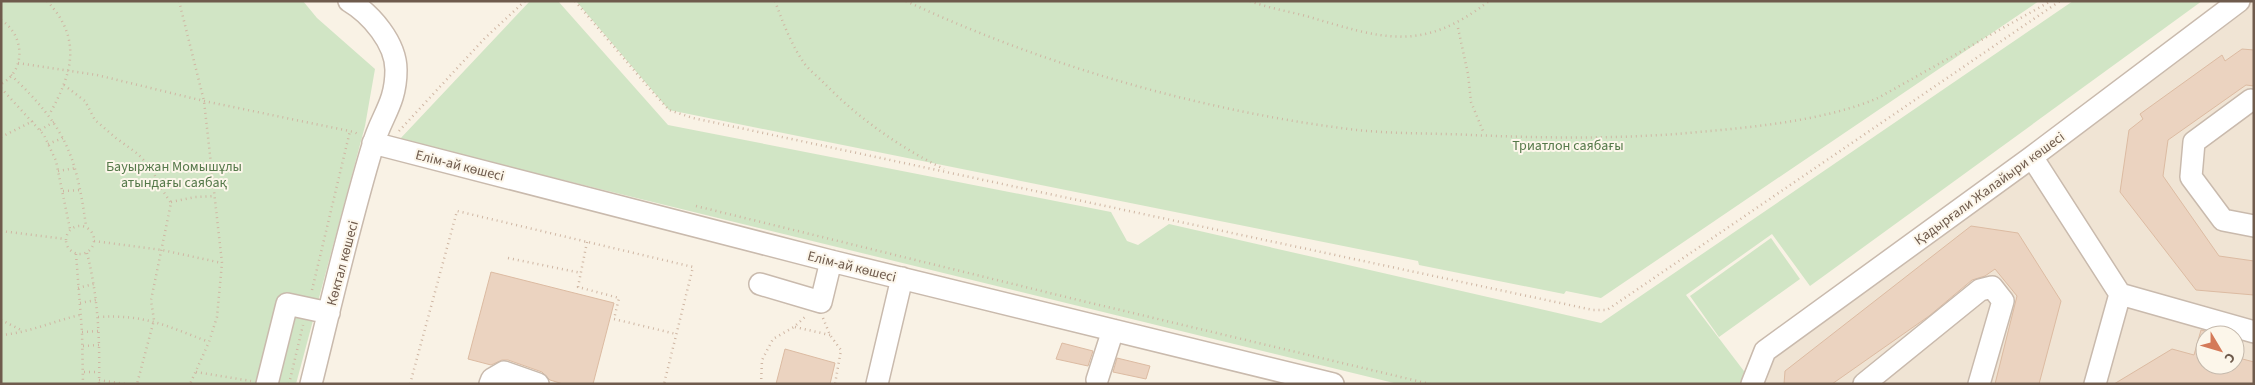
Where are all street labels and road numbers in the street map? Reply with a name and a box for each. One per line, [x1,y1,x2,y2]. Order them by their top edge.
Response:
street label: Қадырғали Жалайыри көшесі [1910,127,2069,250]
street label: Елім-ай көшесі [413,145,506,187]
street label: Көктал көшесі [322,219,364,308]
street label: Елім-ай көшесі [805,246,898,288]

